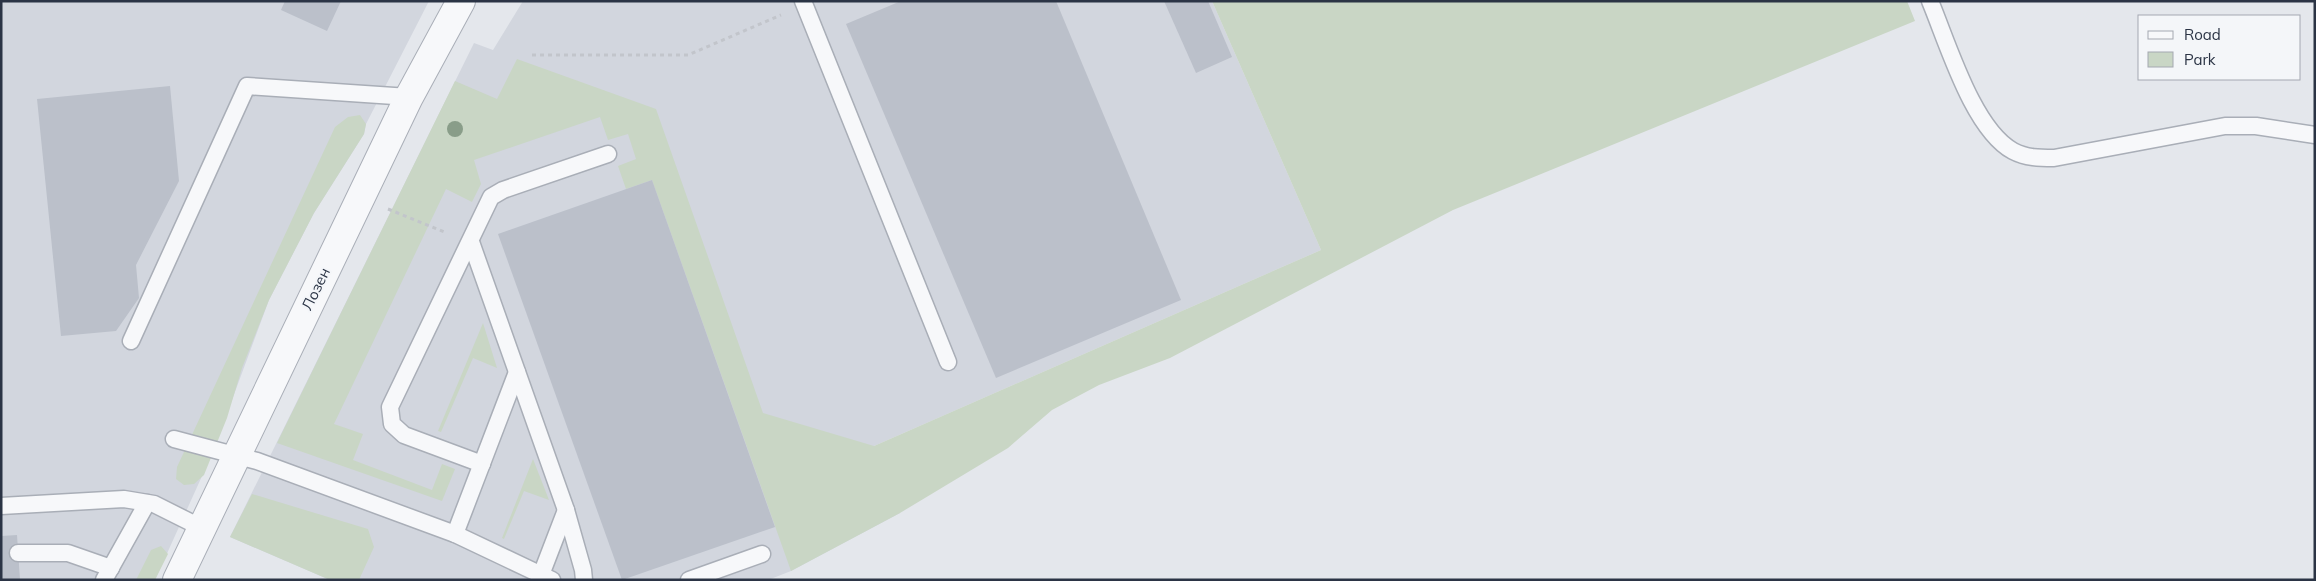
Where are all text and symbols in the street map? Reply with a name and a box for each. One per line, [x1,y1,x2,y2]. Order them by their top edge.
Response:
legend [2138,15,2301,80]
text: Road [2184,25,2221,44]
text: Park [2184,50,2216,69]
street label: Лозен [297,264,334,313]

